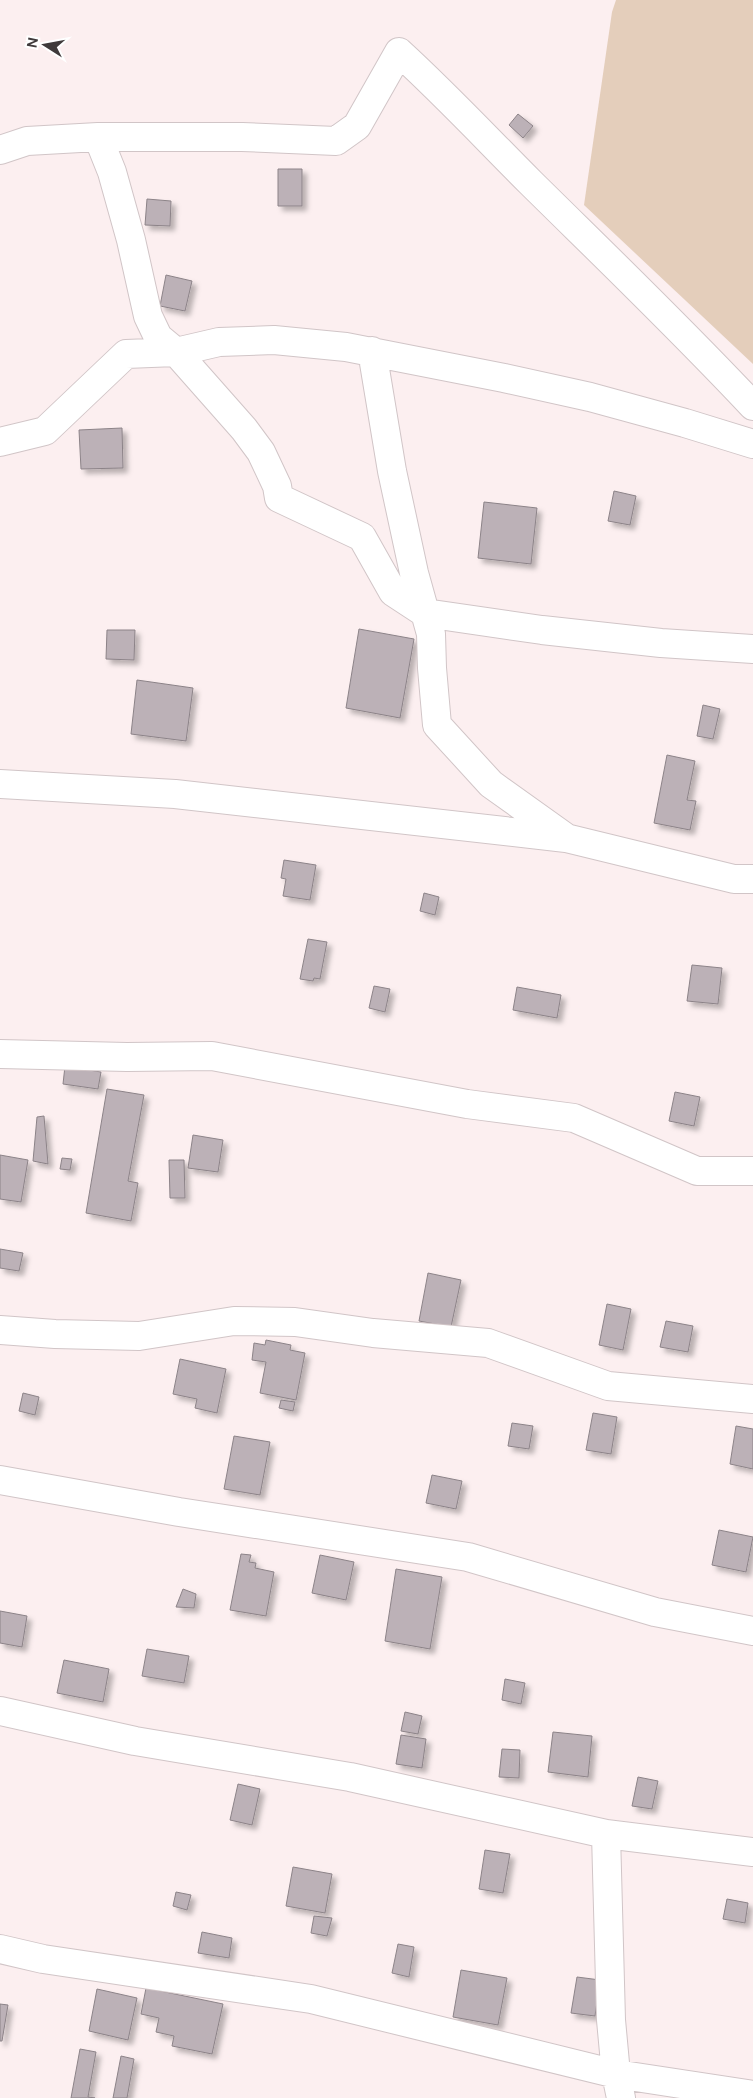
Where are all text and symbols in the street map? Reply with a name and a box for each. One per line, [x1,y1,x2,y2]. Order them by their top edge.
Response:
north arrow [20,20,70,70]
text: N [22,36,42,49]

